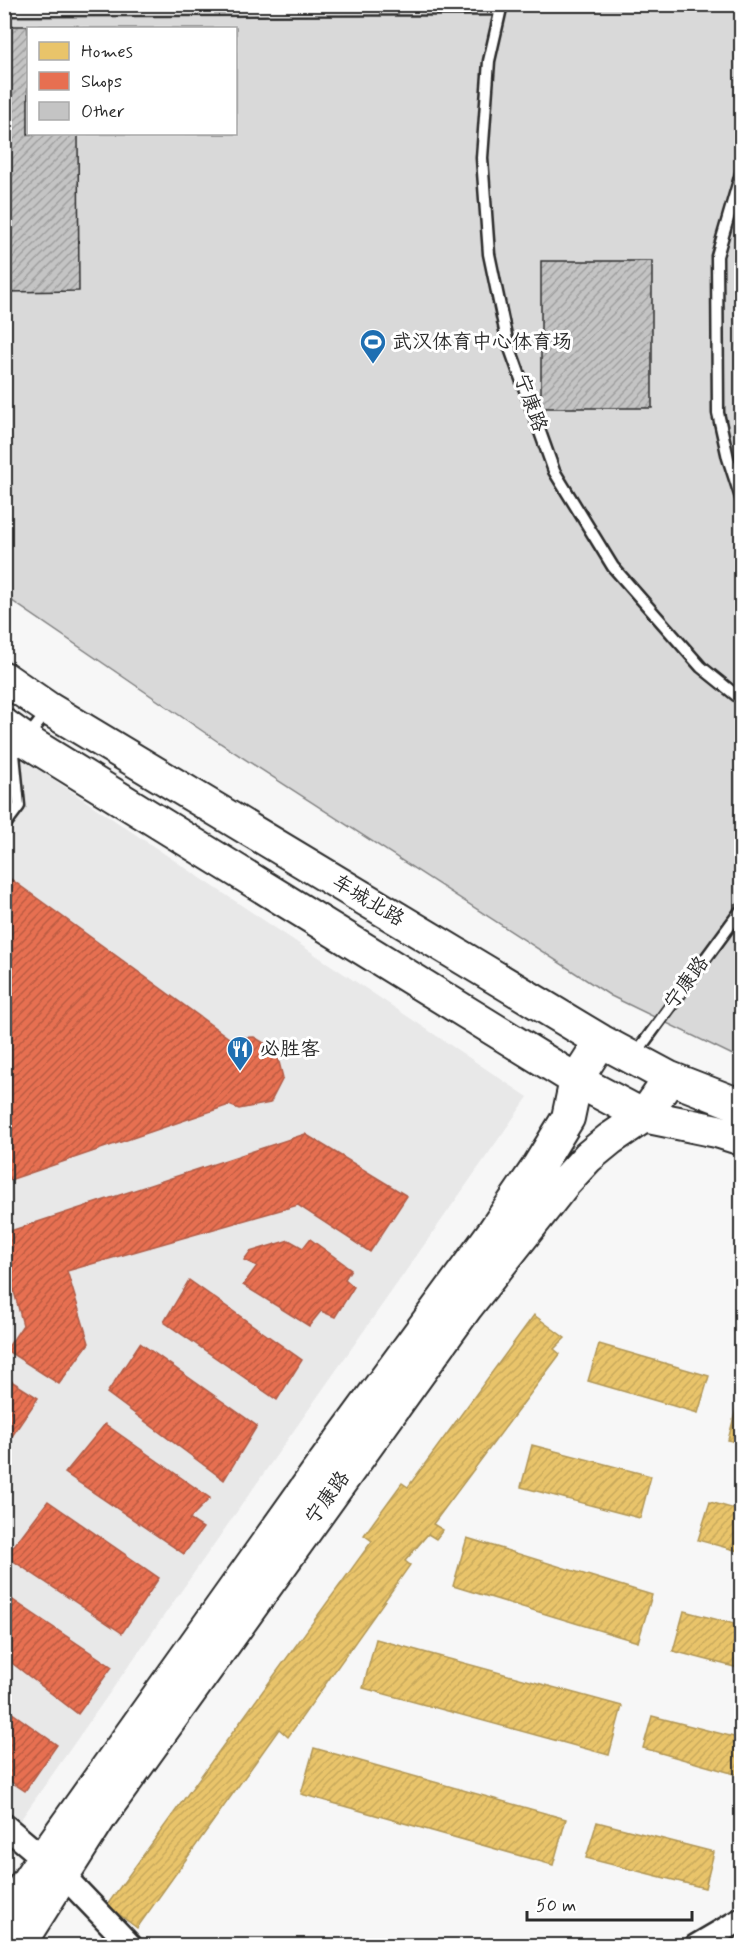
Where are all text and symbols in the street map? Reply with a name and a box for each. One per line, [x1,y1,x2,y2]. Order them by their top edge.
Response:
legend [27,27,237,135]
text: Homes [81,40,133,64]
text: Shops [81,70,122,94]
text: Other [81,100,125,124]
sports icon: 武汉体育中心体育场 [358,327,388,365]
place label: 武汉体育中心体育场 [392,329,572,356]
street label: 宁康路 [507,370,553,437]
street label: 车城北路 [327,869,410,934]
street label: 宁康路 [658,950,716,1015]
restaurant icon: 必胜客 [225,1034,255,1072]
place label: 必胜客 [260,1036,320,1063]
street label: 宁康路 [299,1465,357,1530]
scale bar [527,1884,692,1922]
text: 50 m [536,1894,576,1918]

